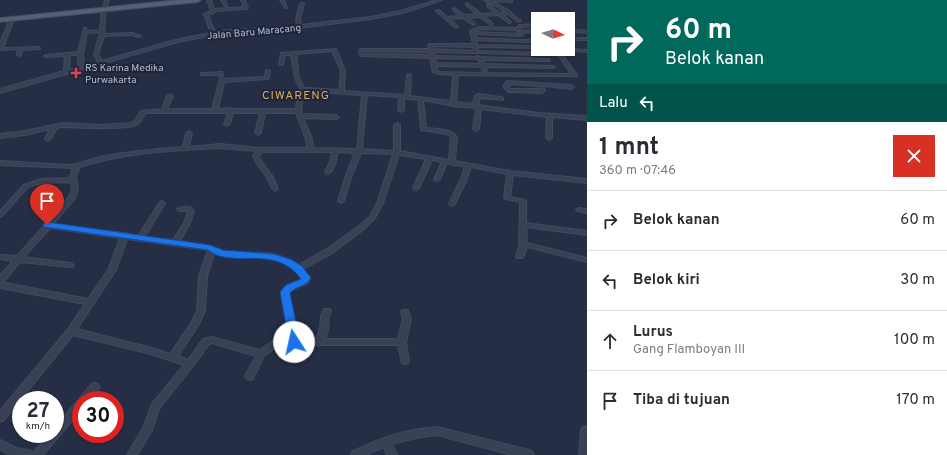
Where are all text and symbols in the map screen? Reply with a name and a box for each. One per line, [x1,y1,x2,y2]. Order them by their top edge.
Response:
north arrow [531,12,575,56]
map controls [531,12,575,56]
text: 60 m [665,13,732,49]
icon: right [599,16,651,68]
street label: Jalan Baru Maracang [207,22,302,43]
text: Belok kanan [665,48,764,71]
place label: RS Karina Medika Purwakarta [85,62,163,87]
marker: RS Karina Medika Purwakarta [70,67,82,79]
district label: CIWARENG [262,88,330,104]
icon: left [636,92,658,114]
text: Lalu [599,94,628,113]
text: 1 mnt [599,133,659,163]
button: close [893,135,935,177]
text: 360 m · 07:46 [599,163,676,179]
pin [30,184,64,225]
icon: arrive [36,190,58,212]
icon: right [599,210,621,232]
text: Belok kanan [633,211,720,230]
text: 60 m [900,211,935,230]
icon: left [599,270,621,292]
text: Belok kiri [633,271,700,290]
text: 30 m [900,271,935,290]
position arrow [273,321,315,363]
text: Lurus [633,323,673,342]
icon: ahead [599,330,621,352]
text: 100 m [894,331,935,350]
text: Gang Flamboyan III [633,342,745,358]
icon: arrive [599,390,621,412]
speed limit sign: 30 [72,391,124,443]
text: Tiba di tujuan [633,391,730,410]
text: 170 m [896,391,935,410]
text: 27 [27,399,49,425]
text: km/h [26,420,50,433]

